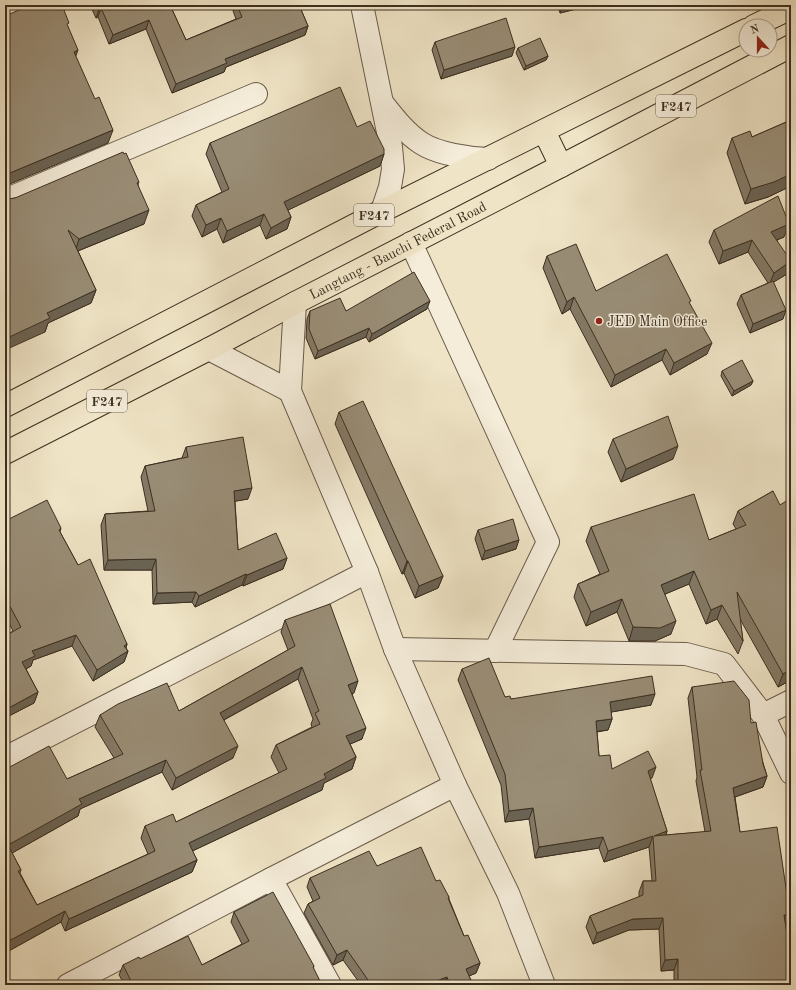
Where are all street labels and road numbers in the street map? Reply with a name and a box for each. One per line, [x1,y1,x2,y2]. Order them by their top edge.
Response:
road number: F247 [656,95,696,117]
street label: Langtang - Bauchi Federal Road [307,200,489,302]
road number: F247 [354,204,394,226]
road number: F247 [87,390,127,412]

